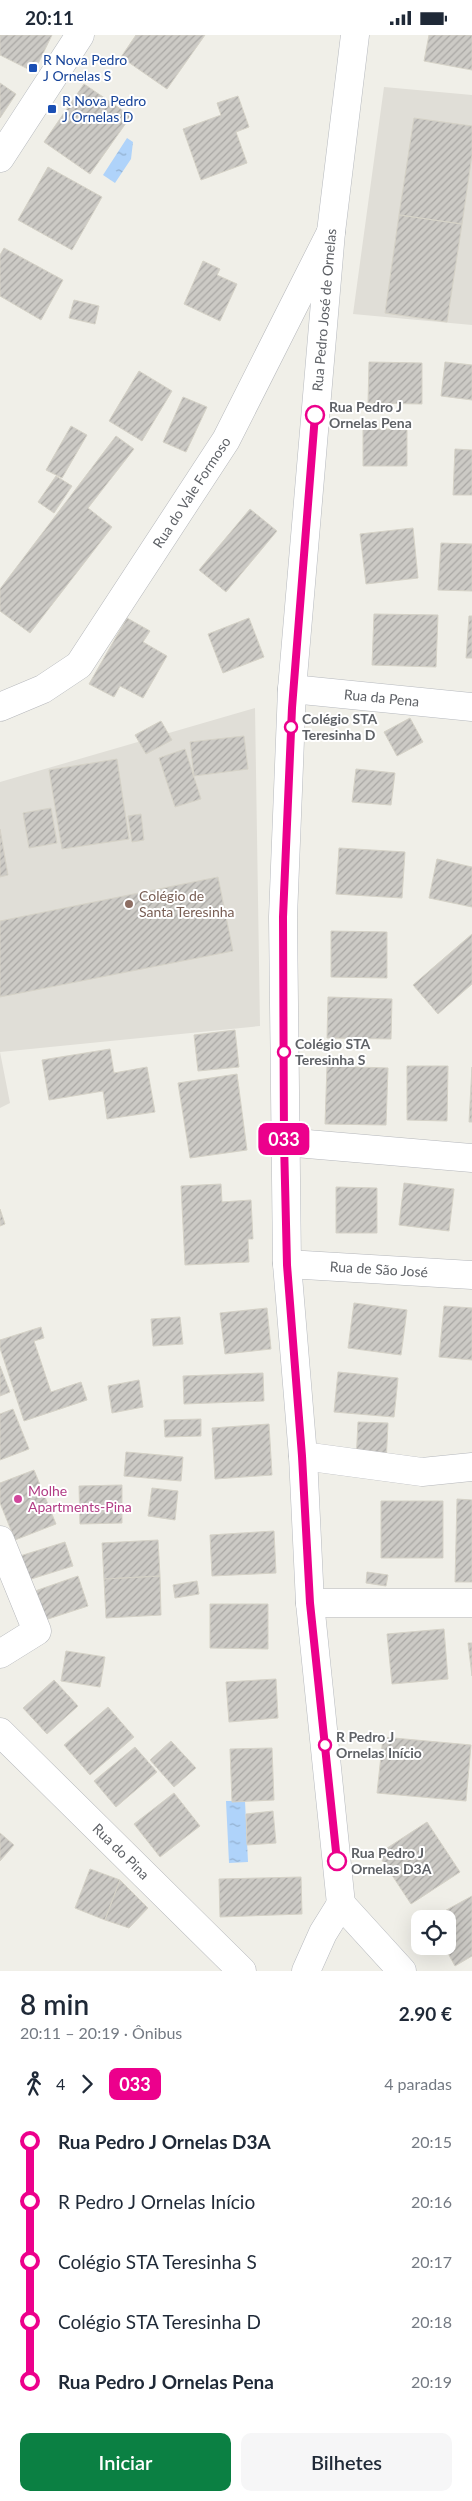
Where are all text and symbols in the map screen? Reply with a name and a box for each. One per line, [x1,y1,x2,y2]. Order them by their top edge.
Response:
text: 20:11 [25,6,74,29]
place label: R Nova Pedro J Ornelas S [43,51,127,84]
marker: R Nova Pedro J Ornelas S [27,62,39,74]
place label: R Nova Pedro J Ornelas D [62,92,146,125]
marker: R Nova Pedro J Ornelas D [46,103,58,115]
street label: Rua Pedro José de Ornelas [308,228,339,392]
place label: Rua Pedro J Ornelas Pena [329,398,412,431]
marker: Rua Pedro J Ornelas Pena [305,405,325,425]
street label: Rua do Vale Formoso [149,433,234,551]
street label: Rua da Pena [343,685,420,710]
place label: Colégio STA Teresinha D [302,710,378,743]
marker: Colégio STA Teresinha D [284,720,298,734]
place label: Colégio de Santa Teresinha [139,887,235,920]
marker: Colégio de Santa Teresinha [123,898,135,910]
place label: Colégio STA Teresinha S [295,1035,371,1068]
marker: Colégio STA Teresinha S [277,1045,291,1059]
line badge: 033 [255,1123,313,1155]
text: 033 [268,1128,300,1150]
street label: Rua de São José [329,1258,428,1280]
place label: Molhe Apartments-Pina [28,1482,132,1515]
marker: Molhe Apartments-Pina [12,1493,24,1505]
place label: R Pedro J Ornelas Início [336,1728,422,1761]
marker: R Pedro J Ornelas Início [318,1738,332,1752]
street label: Rua do Pina [89,1819,153,1883]
place label: Rua Pedro J Ornelas D3A [351,1844,432,1877]
marker: Rua Pedro J Ornelas D3A [327,1851,347,1871]
map controls [411,1910,456,1955]
button: locate [411,1910,456,1955]
text: 8 min [20,1987,89,2021]
text: 2.90 € [399,2002,452,2025]
text: 20:11 – 20:19 · Ônibus [20,2023,182,2042]
icon: walk [20,2070,48,2098]
icon: forward [73,2070,101,2098]
text: 033 [119,2073,151,2095]
text: 4 [56,2074,65,2093]
text: 4 paradas [384,2074,452,2093]
text: Rua Pedro J Ornelas D3A [58,2130,271,2153]
text: 20:15 [411,2132,452,2151]
text: R Pedro J Ornelas Início [58,2190,255,2213]
text: 20:16 [411,2192,452,2211]
text: Colégio STA Teresinha S [58,2250,257,2273]
text: 20:17 [411,2252,452,2271]
text: Colégio STA Teresinha D [58,2310,261,2333]
text: 20:18 [411,2312,452,2331]
text: Rua Pedro J Ornelas Pena [58,2370,274,2393]
text: 20:19 [411,2372,452,2391]
button: Iniciar [20,2433,231,2491]
button: Bilhetes [241,2433,452,2491]

